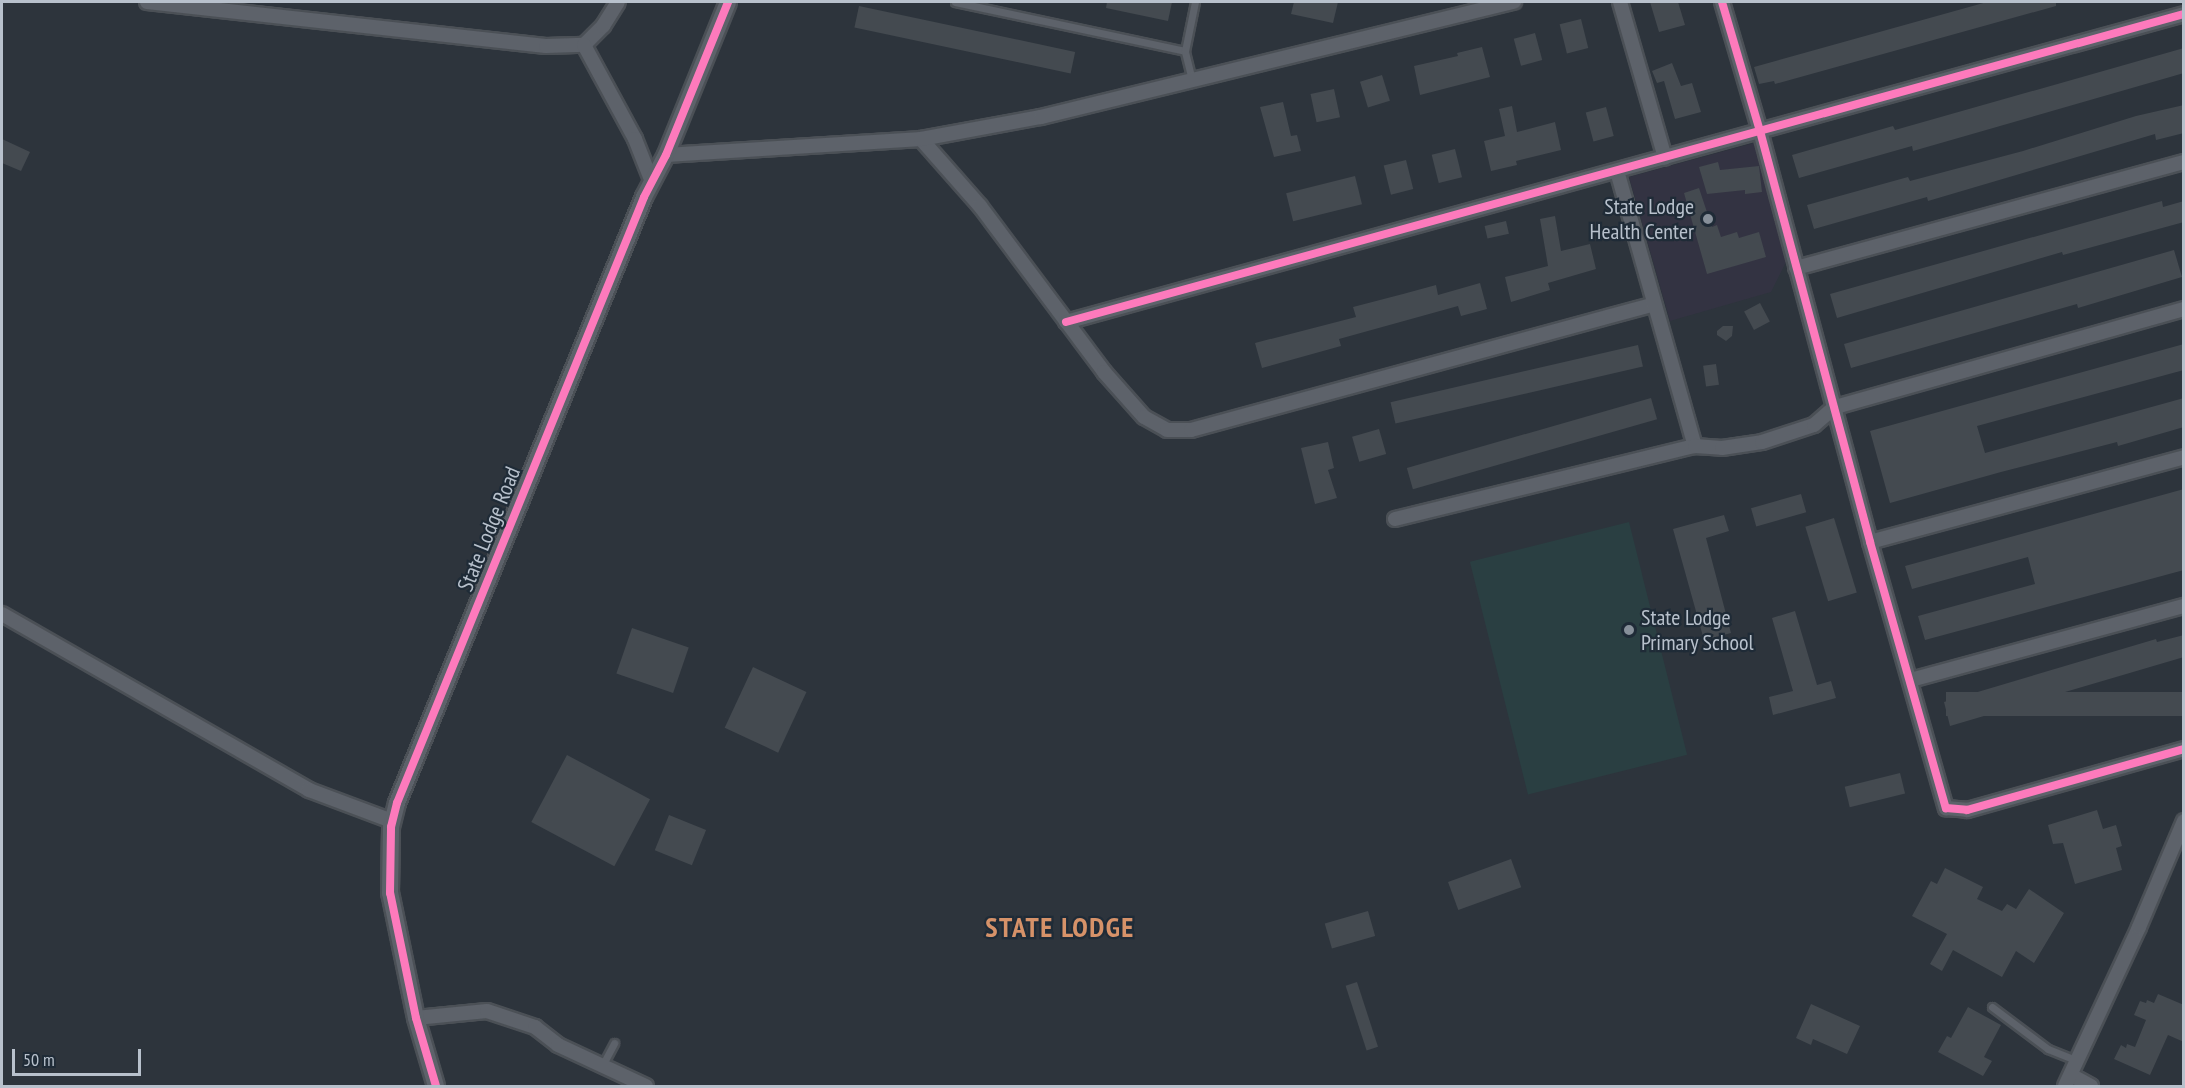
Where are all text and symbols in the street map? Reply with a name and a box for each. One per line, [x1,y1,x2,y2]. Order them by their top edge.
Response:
place label: State Lodge Health Center [1590,193,1694,244]
marker: State Lodge Health Center [1699,210,1717,228]
street label: State Lodge Road [452,463,526,595]
place label: State Lodge Primary School [1641,604,1754,656]
marker: State Lodge Primary School [1622,623,1636,637]
district label: STATE LODGE [985,910,1135,944]
scale bar [15,1037,144,1075]
text: 50 m [23,1048,55,1071]

